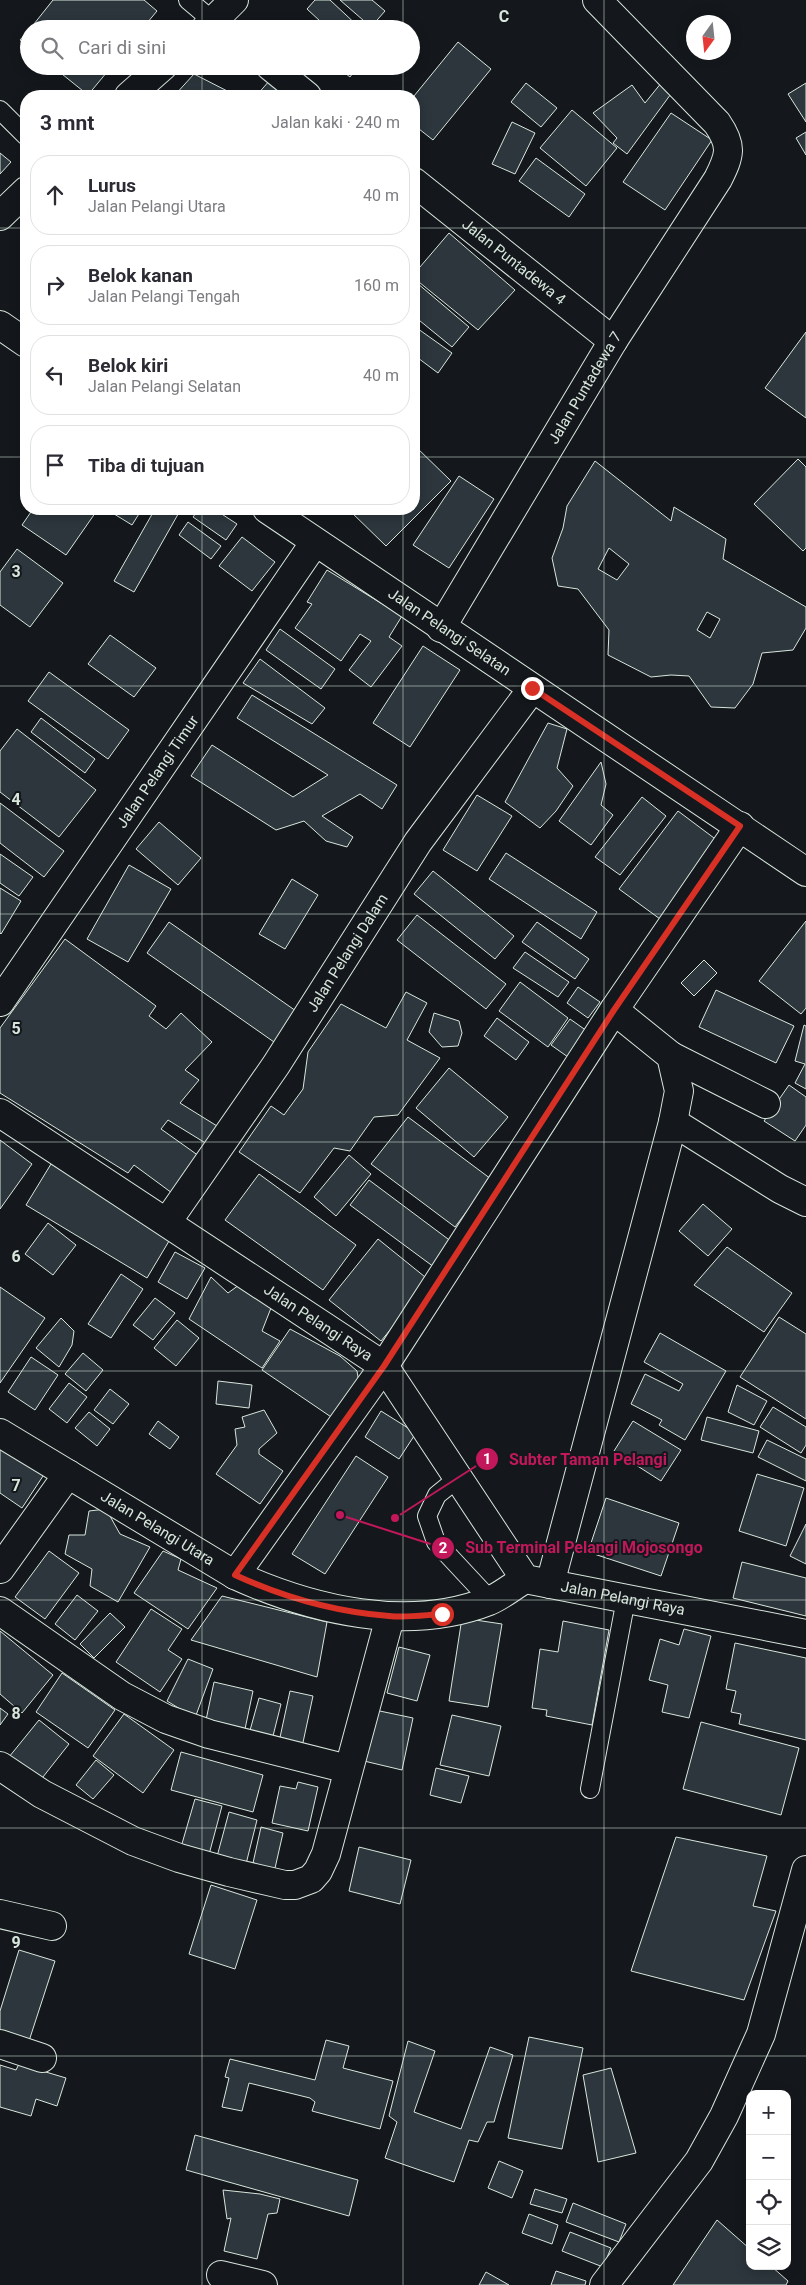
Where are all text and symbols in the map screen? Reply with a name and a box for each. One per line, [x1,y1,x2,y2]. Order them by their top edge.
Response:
text: C [499,7,509,26]
north arrow [686,15,731,60]
search box [20,20,420,75]
icon: search [38,34,66,62]
text: Cari di sini [78,36,166,59]
text: 3 mnt [40,111,94,135]
text: Jalan kaki · 240 m [271,113,400,132]
text: Lurus [88,174,136,197]
icon: ahead [41,181,69,209]
text: 40 m [363,186,399,205]
text: Jalan Pelangi Utara [88,197,226,216]
street label: Jalan Puntadewa 4 [459,215,570,309]
text: Belok kanan [88,264,193,287]
icon: right [41,271,69,299]
text: 160 m [354,276,399,295]
text: Jalan Pelangi Tengah [88,287,240,306]
street label: Jalan Puntadewa 7 [544,328,626,447]
text: Belok kiri [88,354,168,377]
icon: left [41,361,69,389]
text: 40 m [363,366,399,385]
text: Jalan Pelangi Selatan [88,377,241,396]
icon: arrive [41,451,69,479]
text: Tiba di tujuan [88,454,204,477]
text: 3 [11,562,21,581]
street label: Jalan Pelangi Selatan [385,584,514,679]
route end [521,677,544,700]
street label: Jalan Pelangi Timur [113,712,202,832]
text: 4 [11,790,21,809]
street label: Jalan Pelangi Dalam [303,890,392,1015]
text: 5 [11,1019,21,1038]
text: 6 [11,1247,21,1266]
street label: Jalan Pelangi Raya [261,1280,376,1365]
callout: Subter Taman Pelangi [474,1444,677,1475]
text: 1 [483,1450,491,1468]
text: Subter Taman Pelangi [509,1450,667,1469]
text: 7 [11,1476,21,1495]
street label: Jalan Pelangi Utara [97,1487,218,1569]
callout: Sub Terminal Pelangi Mojosongo [430,1532,713,1563]
text: Sub Terminal Pelangi Mojosongo [465,1538,703,1557]
text: 2 [439,1539,448,1557]
street label: Jalan Pelangi Raya [559,1577,686,1619]
route start [431,1603,454,1626]
text: 8 [11,1704,21,1723]
text: 9 [11,1933,21,1952]
map controls [746,2090,791,2270]
button: + [746,2090,791,2135]
button: − [746,2135,791,2180]
button: locate [746,2180,791,2225]
button: layers [746,2225,791,2270]

